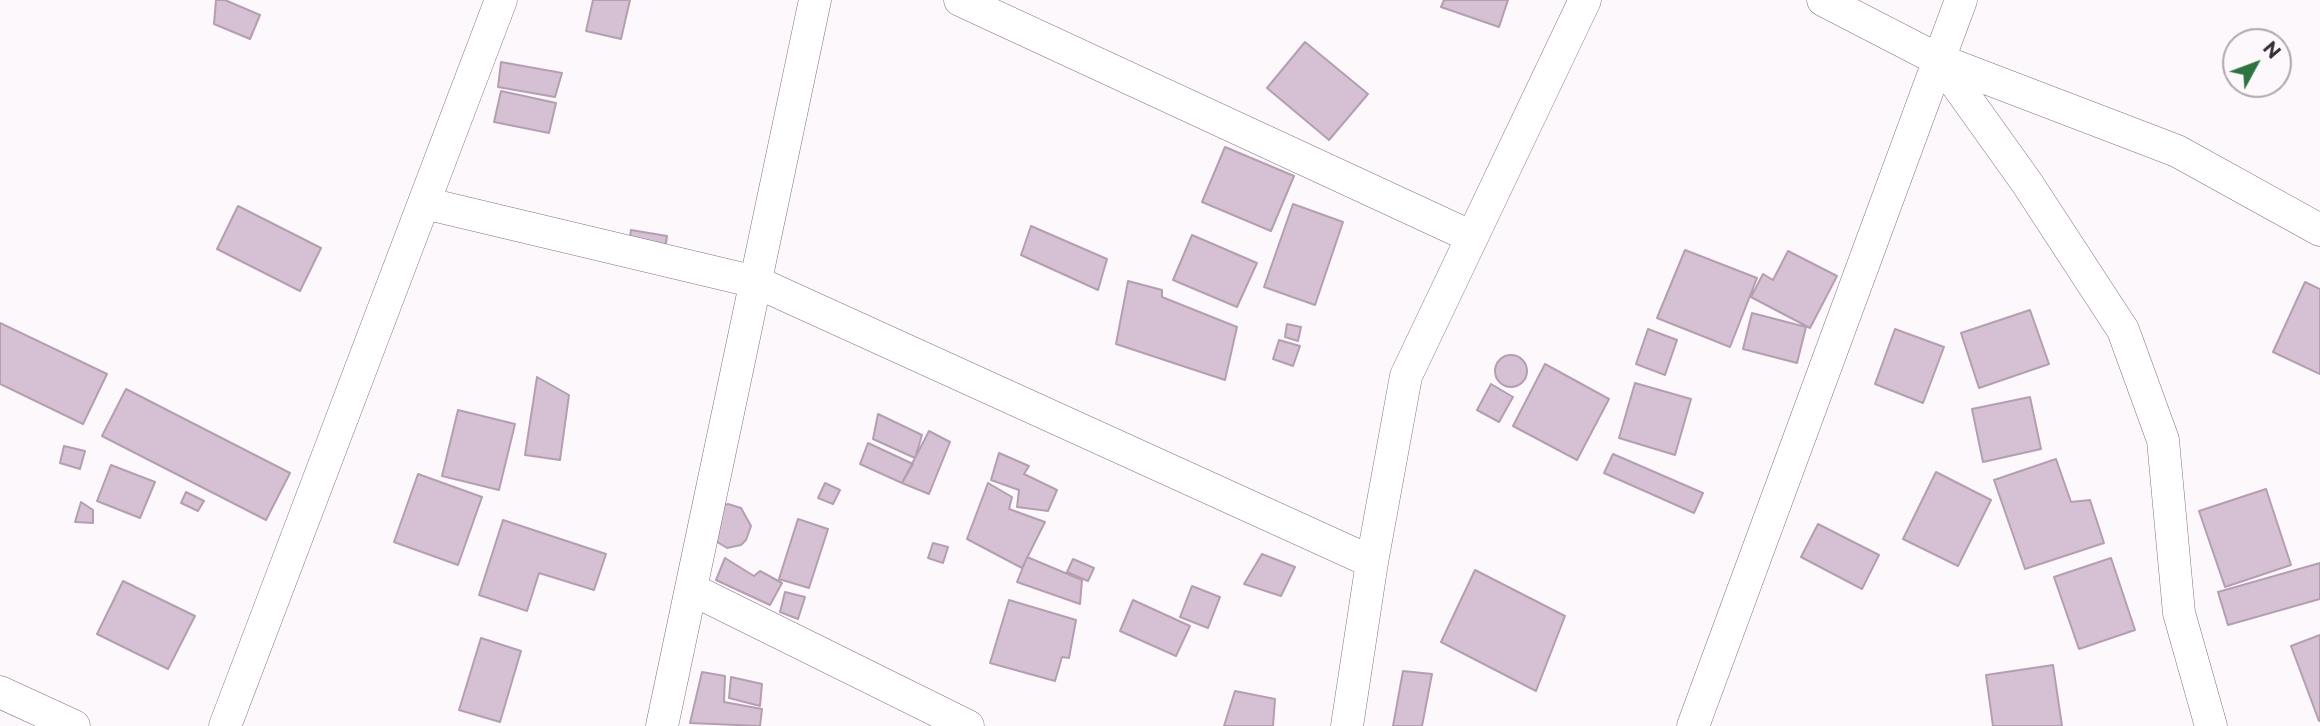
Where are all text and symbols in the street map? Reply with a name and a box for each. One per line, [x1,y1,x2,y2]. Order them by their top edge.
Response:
north arrow [2222,28,2292,98]
text: N [2258,37,2285,64]

